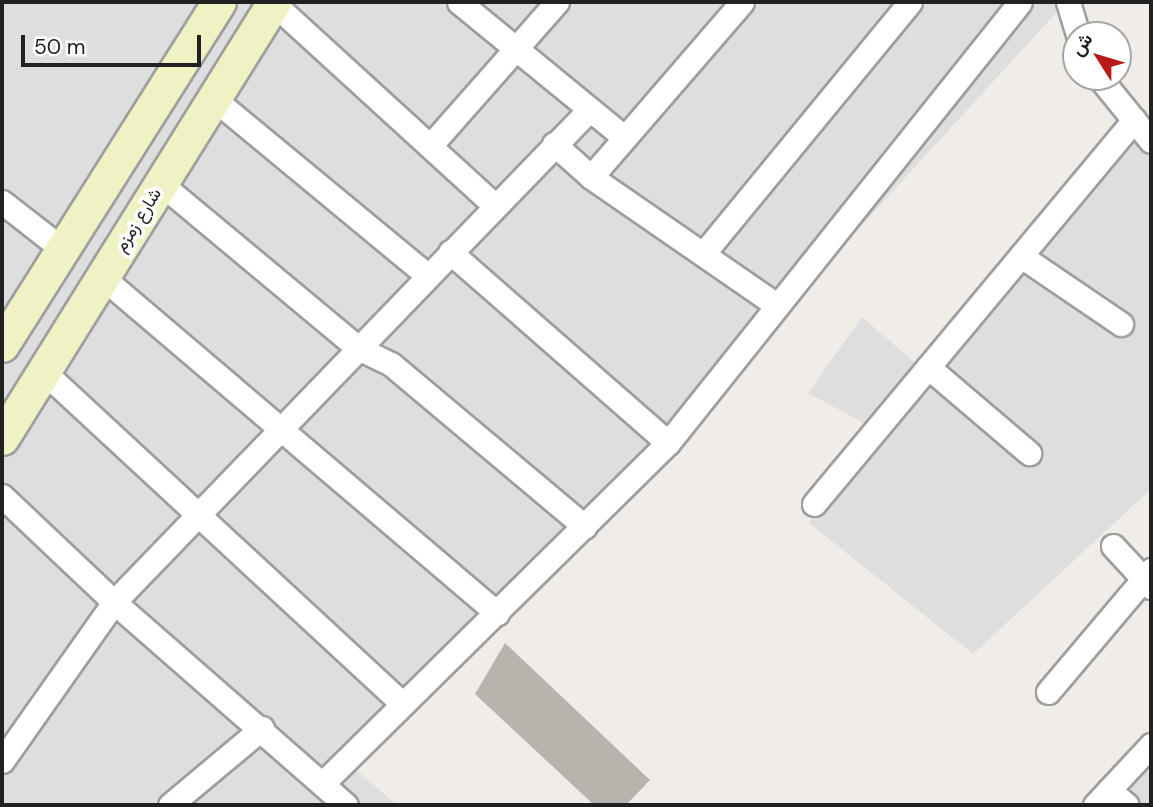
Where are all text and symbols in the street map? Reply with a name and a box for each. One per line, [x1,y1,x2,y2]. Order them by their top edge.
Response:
scale bar [24,21,205,65]
north arrow [1062,21,1132,91]
text: ش [1065,28,1098,61]
text: 50 m [34,33,85,61]
street label: شارع زمزم [110,184,166,256]

